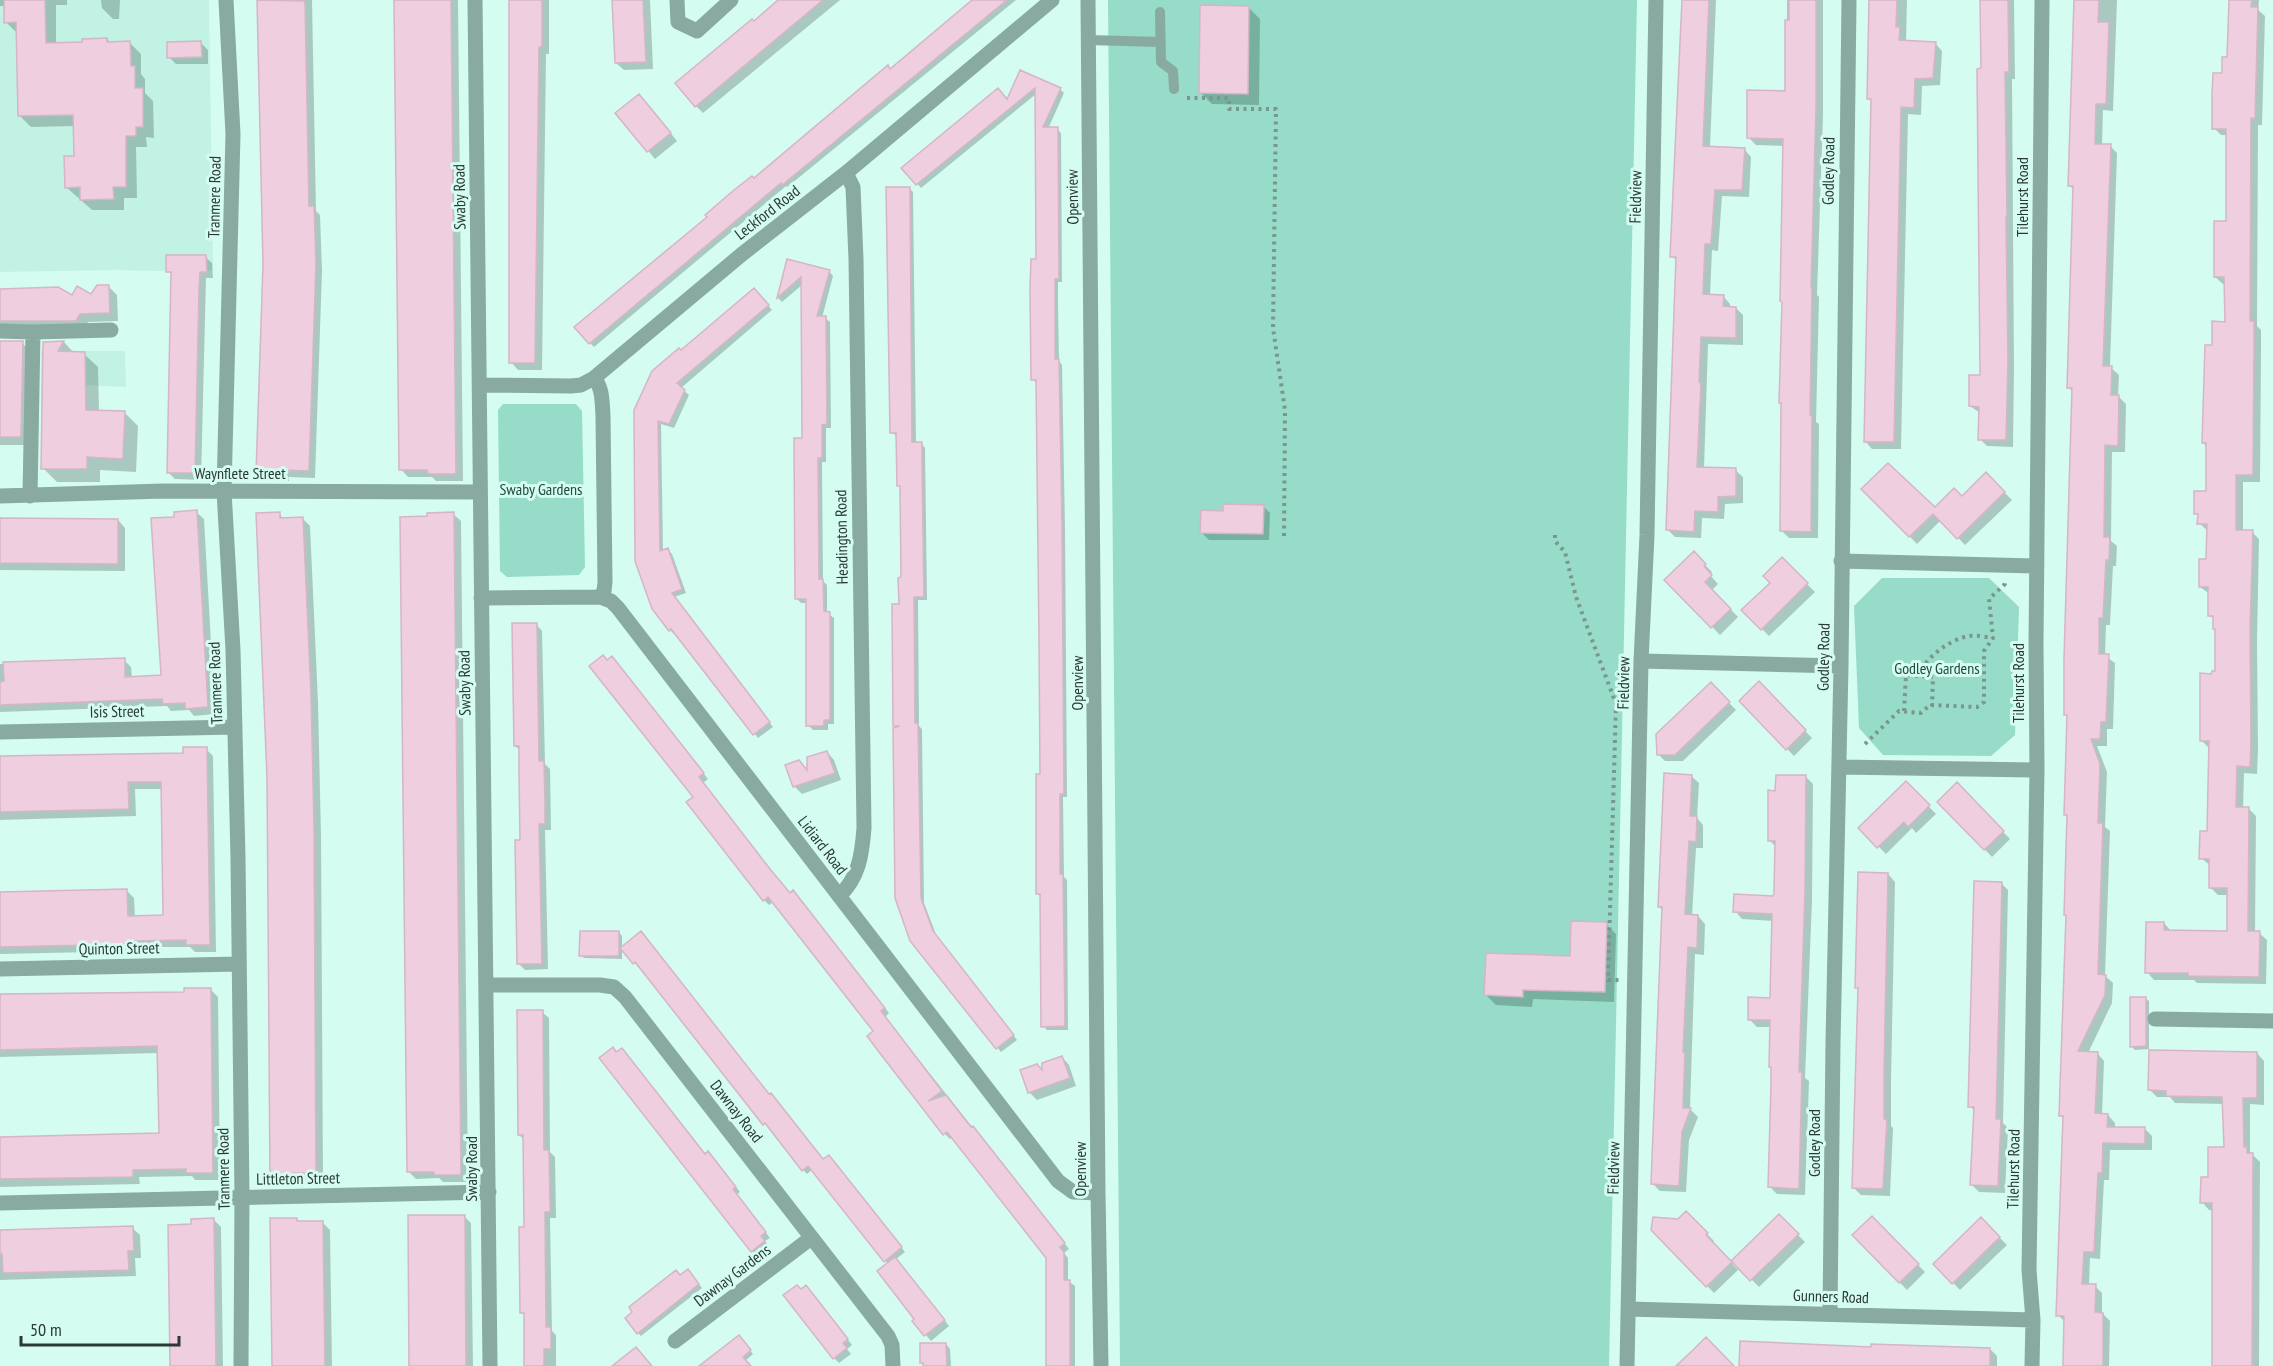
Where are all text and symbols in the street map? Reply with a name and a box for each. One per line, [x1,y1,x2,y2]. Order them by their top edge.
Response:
street label: Godley Road [1817,137,1839,205]
street label: Tranmere Road [203,156,225,238]
street label: Tilehurst Road [2012,157,2032,237]
street label: Swaby Road [448,164,470,230]
street label: Openview [1062,169,1082,225]
street label: Fieldview [1625,170,1645,224]
street label: Leckford Road [730,180,804,244]
street label: Waynflete Street [194,463,286,483]
park label: Swaby Gardens [499,479,583,499]
street label: Headington Road [830,489,852,585]
street label: Godley Road [1812,623,1834,691]
street label: Tranmere Road [204,641,226,724]
street label: Tilehurst Road [2008,643,2028,723]
street label: Swaby Road [453,650,475,716]
street label: Openview [1067,655,1087,710]
street label: Fieldview [1613,656,1633,710]
park label: Godley Gardens [1894,658,1980,678]
street label: Isis Street [90,701,145,721]
street label: Lidiard Road [794,812,852,878]
street label: Quinton Street [78,937,160,959]
street label: Dawnay Road [706,1076,768,1146]
street label: Godley Road [1804,1109,1824,1177]
street label: Tranmere Road [212,1128,234,1210]
street label: Tilehurst Road [2002,1129,2024,1209]
street label: Swaby Road [461,1136,481,1202]
street label: Openview [1070,1141,1090,1196]
street label: Fieldview [1603,1141,1623,1195]
street label: Littleton Street [256,1167,341,1189]
street label: Dawnay Gardens [690,1240,774,1310]
street label: Gunners Road [1793,1285,1869,1307]
scale bar [21,1309,178,1347]
text: 50 m [30,1318,62,1341]

